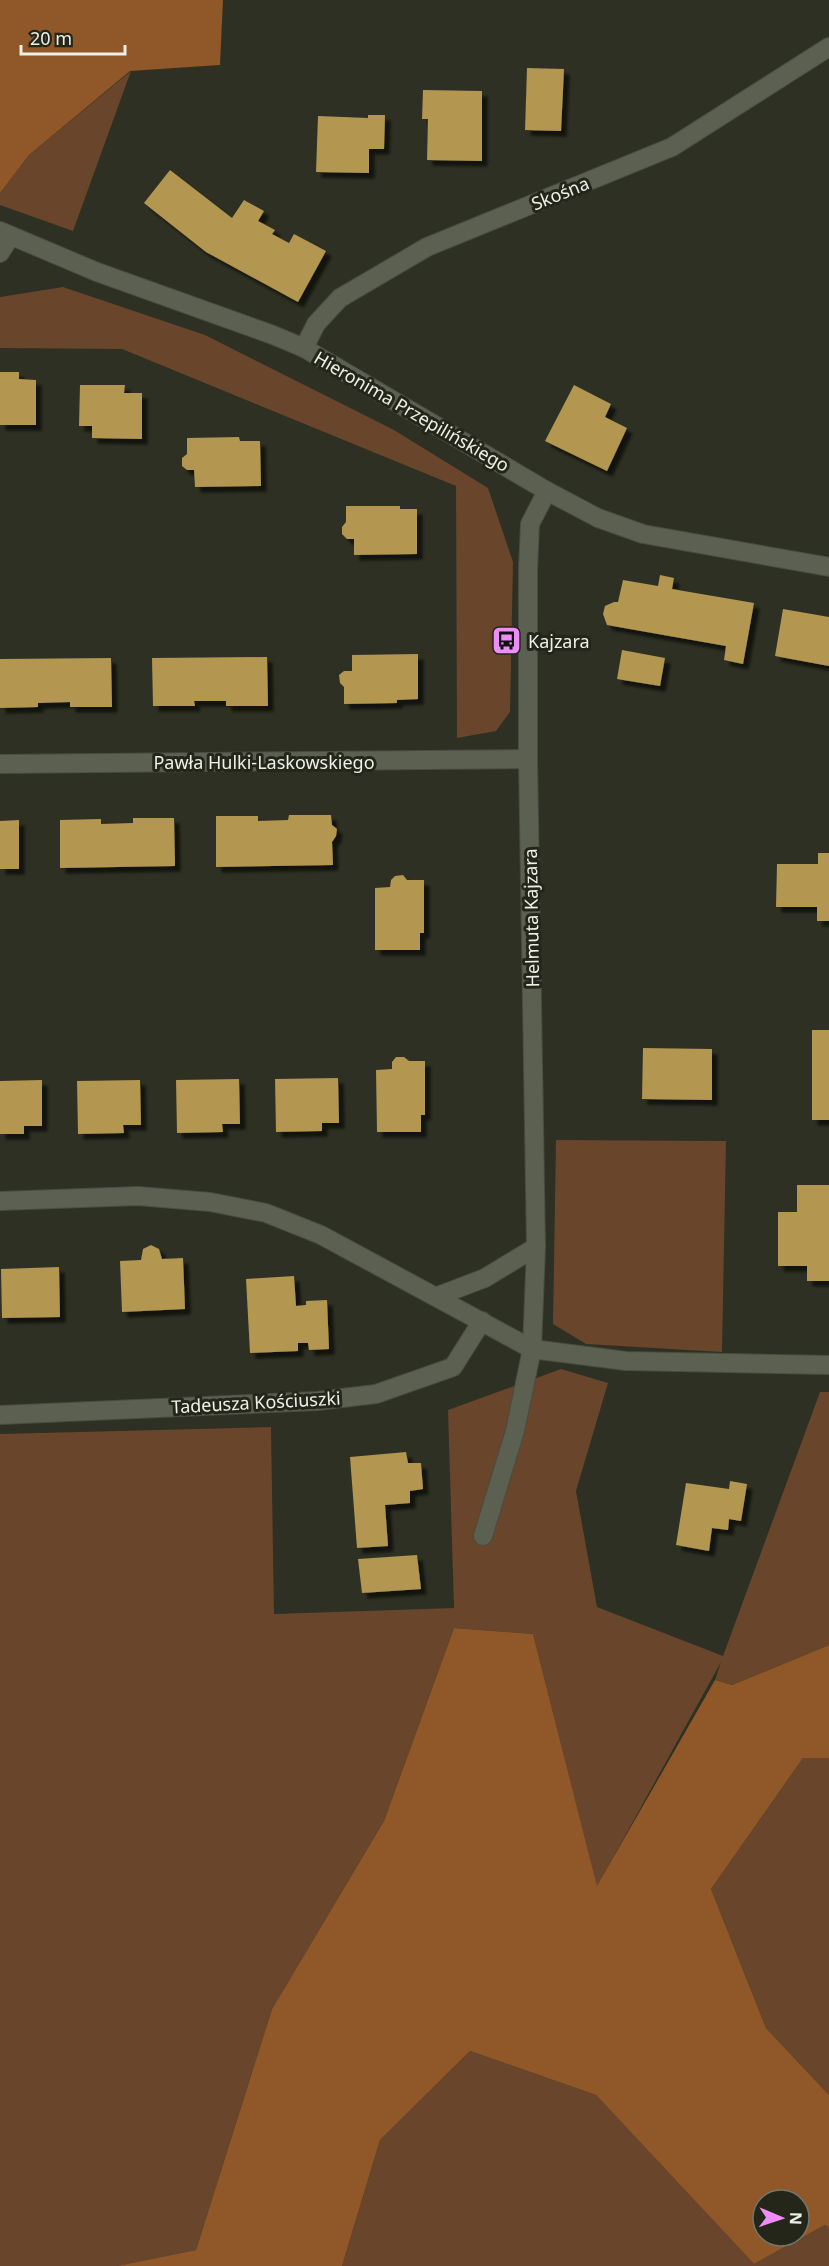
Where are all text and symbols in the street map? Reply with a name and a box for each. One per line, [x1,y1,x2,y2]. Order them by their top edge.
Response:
scale bar [21,18,124,56]
text: 20 m [30,26,72,50]
street label: Skośna [528,171,592,215]
street label: Hieronima Przepilińskiego [310,345,514,477]
bus stop icon: Kajzara [491,625,523,657]
place label: Kajzara [528,629,590,653]
street label: Pawła Hulki-Laskowskiego [153,750,375,774]
street label: Helmuta Kajzara [518,848,544,988]
street label: Tadeusza Kościuszki [171,1386,341,1418]
north arrow [751,2188,811,2248]
text: N [785,2212,807,2225]

